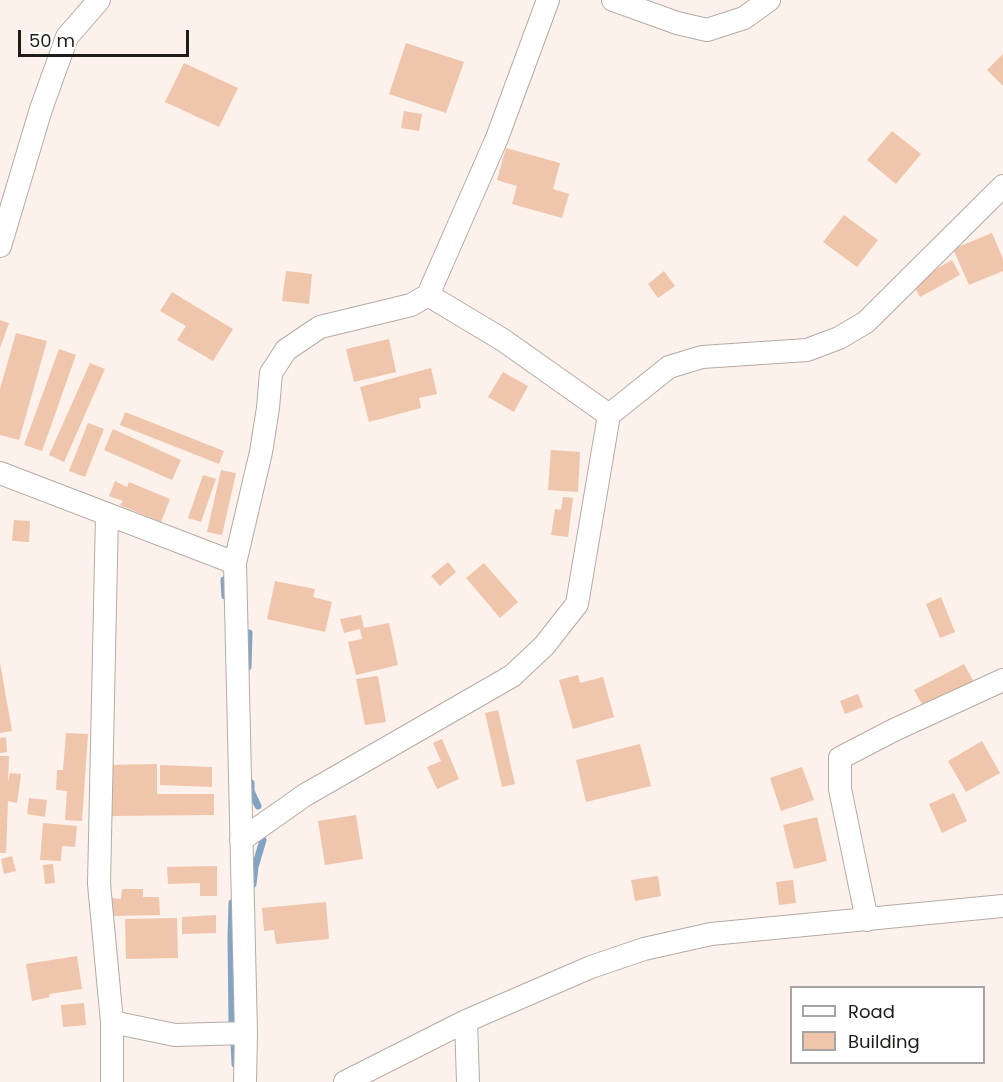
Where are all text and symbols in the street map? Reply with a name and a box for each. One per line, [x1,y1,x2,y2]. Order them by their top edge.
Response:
scale bar [21,18,192,56]
text: 50 m [29,28,75,53]
legend [790,986,985,1064]
text: Road [848,999,895,1024]
text: Building [848,1029,920,1054]

